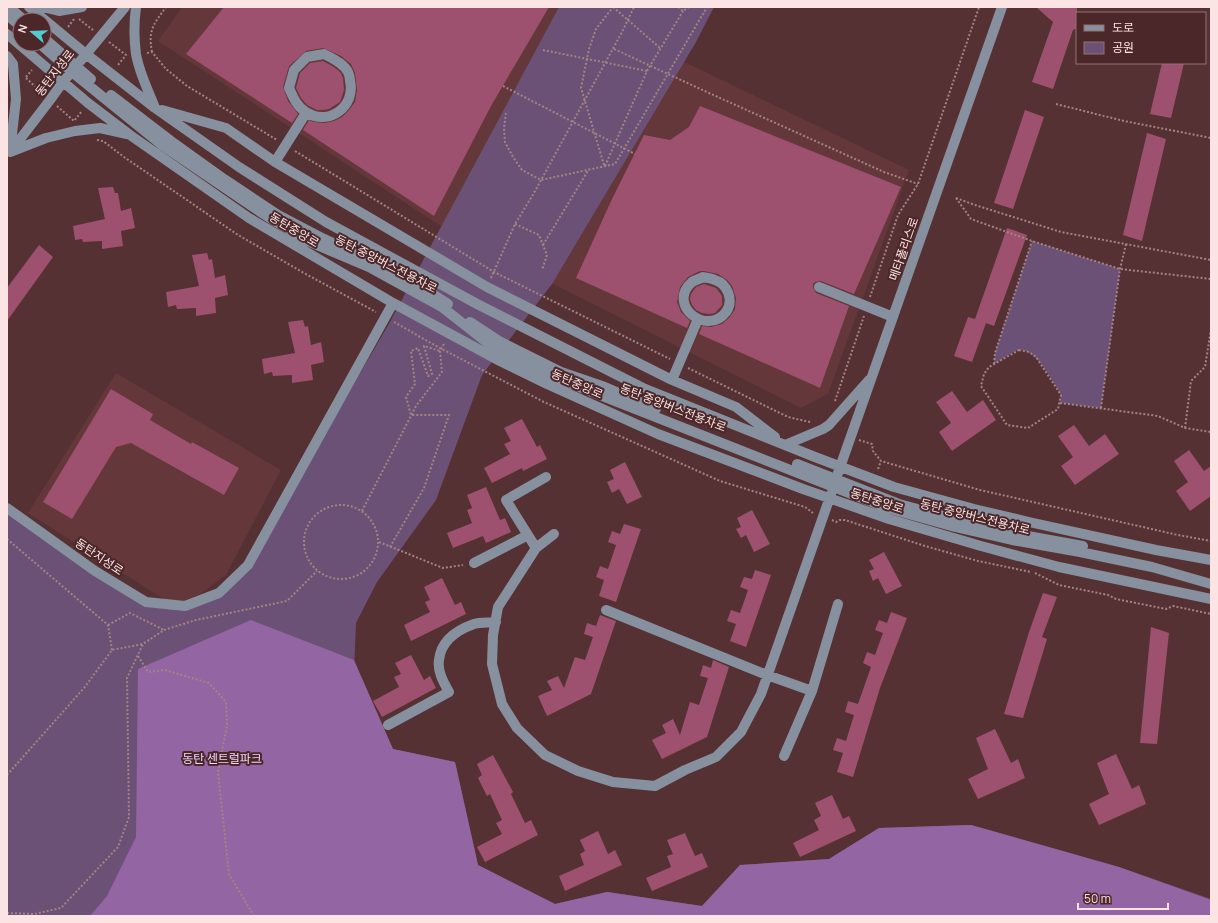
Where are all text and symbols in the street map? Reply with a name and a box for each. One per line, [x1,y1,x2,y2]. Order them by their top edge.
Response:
north arrow [12,12,52,52]
legend [1076,12,1206,64]
text: 도로 [1112,19,1134,36]
text: N [14,22,30,35]
text: 공원 [1112,39,1134,56]
street label: 동탄지성로 [31,46,78,100]
street label: 동탄중앙로 [266,208,322,251]
street label: 메타폴리스로 [885,215,922,283]
street label: 동탄 중앙버스전용차로 [332,230,440,297]
street label: 동탄중앙로 [549,365,606,403]
street label: 동탄 중앙버스전용차로 [617,379,729,436]
street label: 동탄중앙로 [848,484,906,517]
street label: 동탄 중앙버스전용차로 [918,495,1032,538]
street label: 동탄지성로 [72,534,127,579]
park label: 동탄 센트럴파크 [182,750,262,767]
scale bar [1078,885,1168,911]
text: 50 m [1084,890,1111,907]

